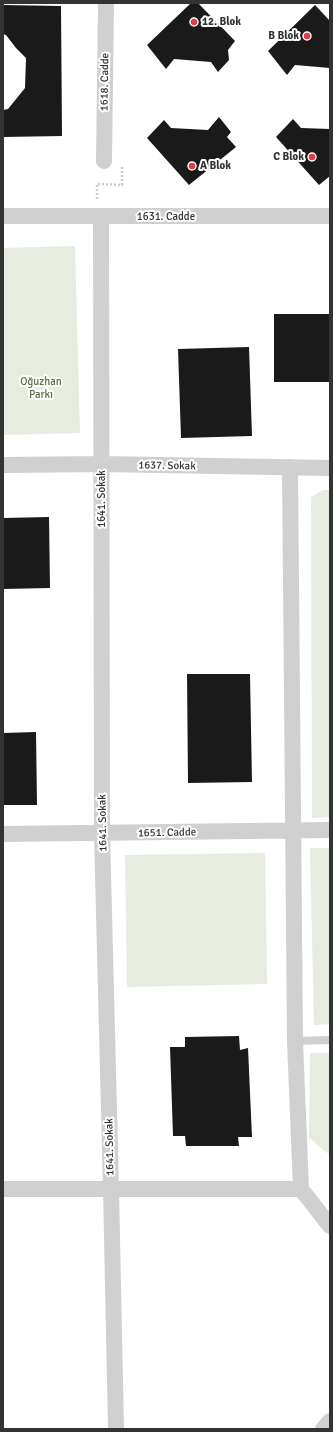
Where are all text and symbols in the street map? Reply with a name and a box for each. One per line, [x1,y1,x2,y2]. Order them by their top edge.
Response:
place label: 12. Blok [202,15,241,29]
marker: 12. Blok [189,17,199,27]
place label: B Blok [268,29,299,43]
marker: B Blok [302,31,312,41]
street label: 1618. Cadde [98,53,112,111]
place label: C Blok [273,150,304,164]
marker: C Blok [307,152,317,162]
place label: A Blok [200,159,231,173]
marker: A Blok [187,161,197,171]
street label: 1631. Cadde [137,210,195,224]
park label: Oğuzhan Parkı [20,375,62,401]
street label: 1637. Sokak [138,459,196,473]
street label: 1641. Sokak [95,470,109,528]
street label: 1641. Sokak [96,794,110,852]
street label: 1651. Cadde [138,826,196,840]
street label: 1641. Sokak [103,1118,117,1176]

